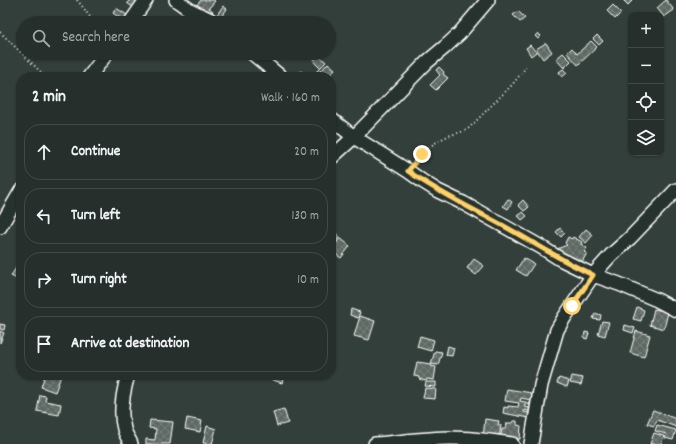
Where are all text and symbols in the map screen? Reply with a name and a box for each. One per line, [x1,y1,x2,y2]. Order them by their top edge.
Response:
map controls [628,12,664,156]
button: + [628,12,664,48]
search box [16,16,336,60]
icon: search [30,27,52,49]
text: Search here [62,27,130,49]
button: − [628,48,664,84]
button: locate [628,84,664,120]
text: 2 min [32,86,66,110]
text: Walk · 160 m [261,89,320,108]
button: layers [628,120,664,156]
icon: ahead [33,141,55,163]
text: Continue [71,141,120,163]
text: 20 m [294,143,319,162]
route end [413,145,431,163]
icon: left [33,205,55,227]
text: Turn left [71,205,120,227]
text: 130 m [291,207,319,226]
icon: right [33,269,55,291]
text: Turn right [71,269,127,291]
text: 10 m [297,271,319,290]
route start [563,297,581,315]
icon: arrive [33,333,55,355]
text: Arrive at destination [71,333,189,355]

